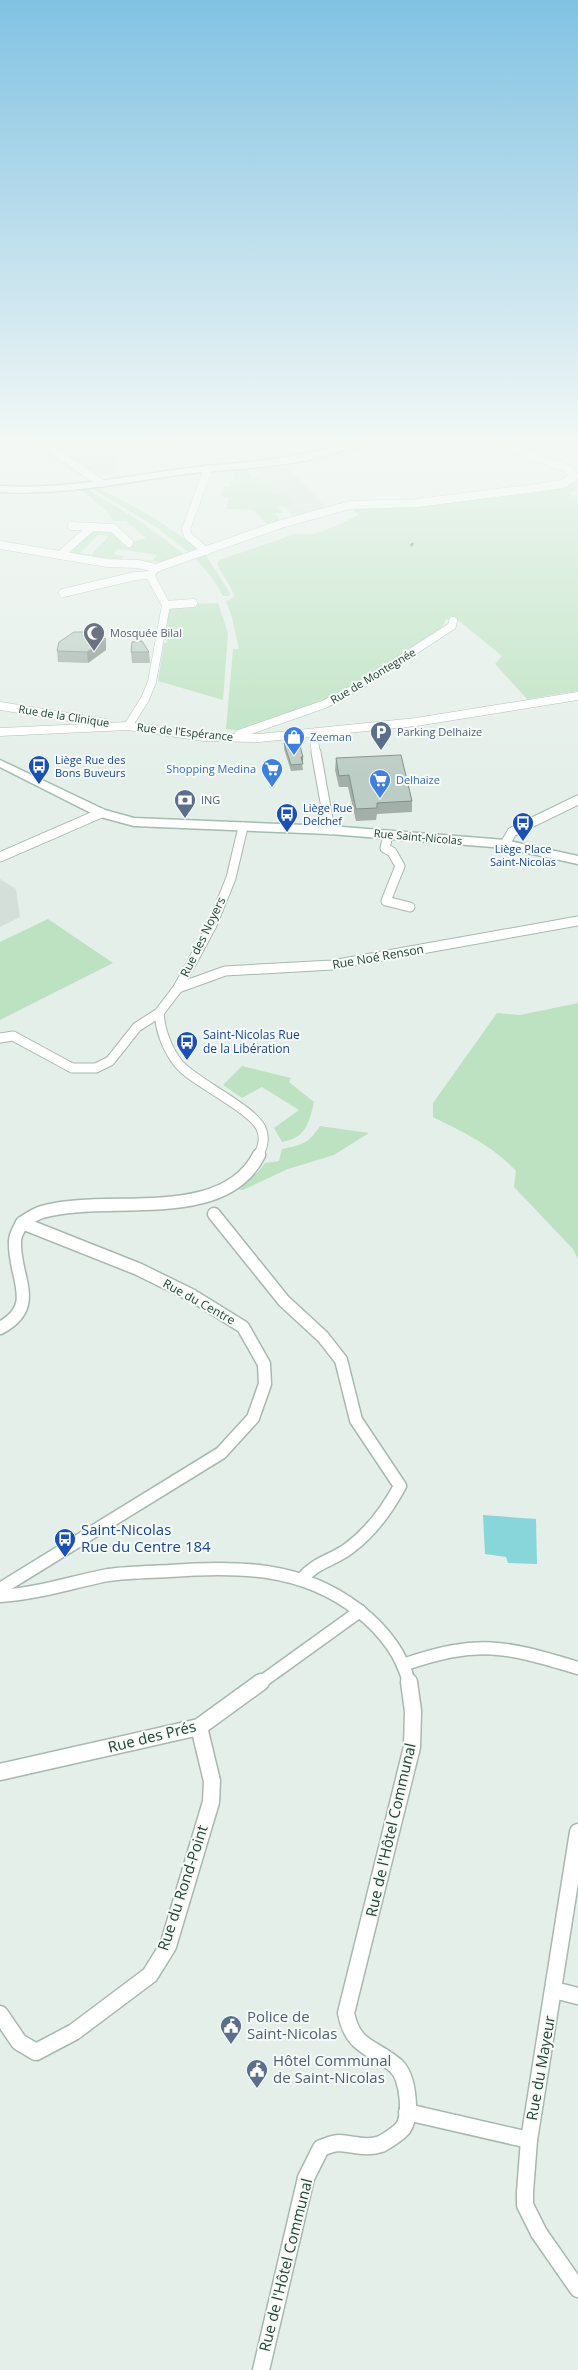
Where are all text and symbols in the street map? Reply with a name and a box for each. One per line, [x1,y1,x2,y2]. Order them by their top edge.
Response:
mosque icon: Mosquée Bilal [82,621,106,652]
place label: Mosquée Bilal [110,625,182,640]
street label: Rue de Montegnée [327,644,418,707]
street label: Rue de la Clinique [18,701,111,730]
street label: Rue de l'Espérance [136,719,234,744]
parking icon: Parking Delhaize [369,720,393,751]
place label: Parking Delhaize [397,724,482,739]
shop icon: Zeeman [282,725,306,756]
place label: Zeeman [310,729,352,744]
place label: Liège Rue des Bons Buveurs [55,752,126,780]
bus stop icon: Liège Rue des Bons Buveurs [27,754,51,785]
supermarket icon: Shopping Medina [260,757,284,788]
place label: Shopping Medina [166,761,256,776]
supermarket icon: Delhaize [368,768,392,799]
place label: Delhaize [396,772,440,787]
bank icon: ING [173,788,197,819]
place label: ING [201,792,220,807]
place label: Liège Rue Delchef [303,800,352,828]
bus stop icon: Liège Rue Delchef [275,802,299,833]
bus stop icon: Liège Place Saint-Nicolas [511,811,535,842]
street label: Rue Saint-Nicolas [373,825,463,848]
place label: Liège Place Saint-Nicolas [490,841,556,869]
street label: Rue des Noyers [176,894,229,980]
street label: Rue Noé Renson [331,940,425,973]
place label: Saint-Nicolas Rue de la Libération [203,1026,300,1057]
bus stop icon: Saint-Nicolas Rue de la Libération [175,1030,199,1061]
street label: Rue du Centre [160,1275,239,1329]
place label: Saint-Nicolas Rue du Centre 184 [81,1519,211,1556]
bus stop icon: Saint-Nicolas Rue du Centre 184 [53,1527,77,1558]
street label: Rue des Prés [106,1715,198,1757]
street label: Rue de l'Hôtel Communal [360,1741,420,1919]
street label: Rue du Rond-Point [152,1822,212,1953]
place label: Police de Saint-Nicolas [247,2006,337,2043]
public building icon: Police de Saint-Nicolas [219,2014,243,2045]
street label: Rue du Mayeur [521,2014,559,2122]
place label: Hôtel Communal de Saint-Nicolas [273,2050,391,2087]
public building icon: Hôtel Communal de Saint-Nicolas [245,2058,269,2089]
street label: Rue de l'Hôtel Communal [254,2176,316,2353]

